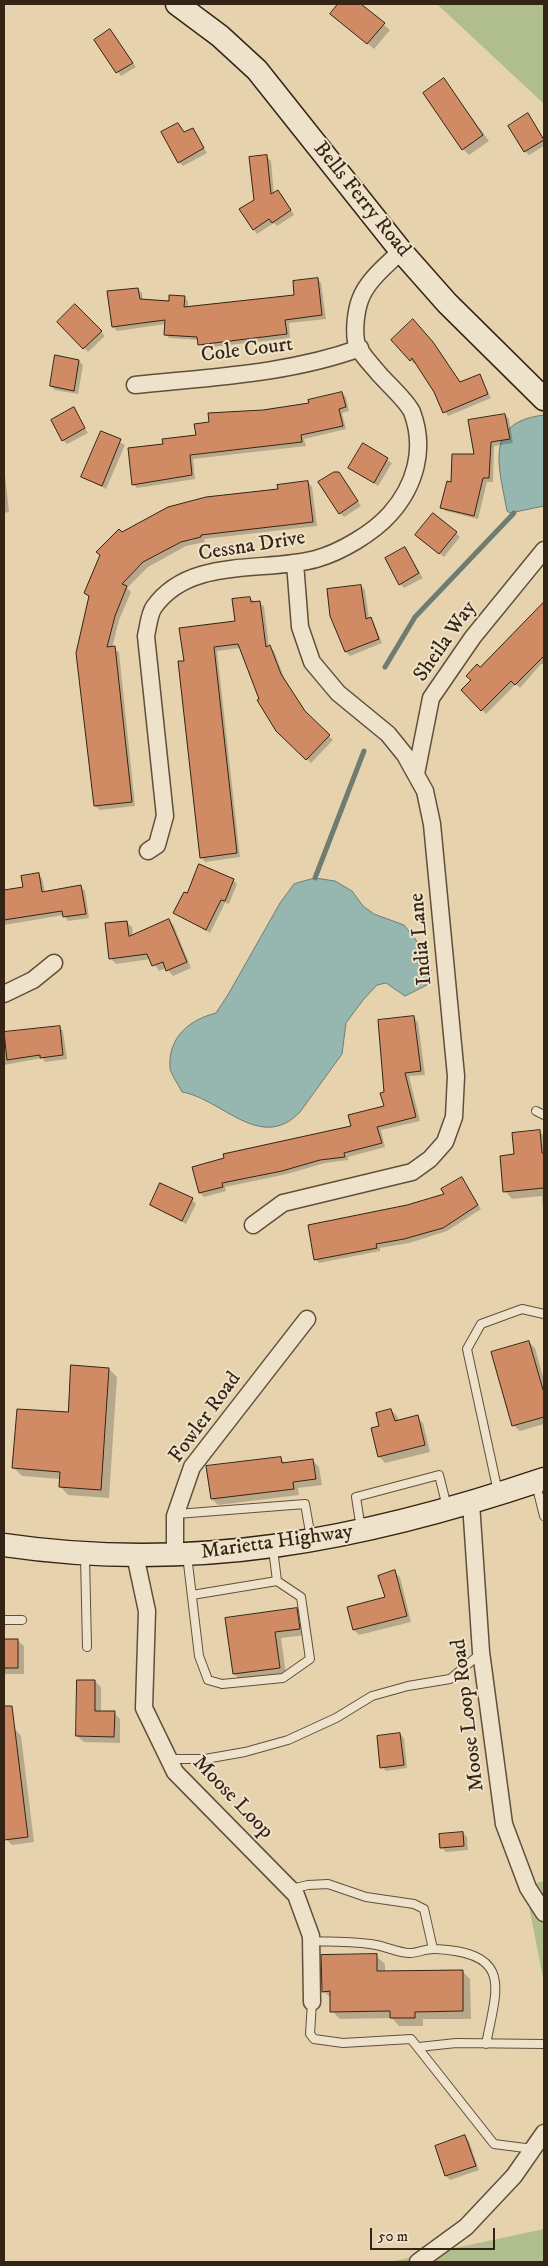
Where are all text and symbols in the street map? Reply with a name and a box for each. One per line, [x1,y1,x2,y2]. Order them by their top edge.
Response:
street label: Bells Ferry Road [307,137,415,263]
street label: Cole Court [200,333,294,369]
street label: Cessna Drive [197,526,307,568]
street label: Sheila Way [409,597,483,687]
street label: India Lane [405,892,439,986]
street label: Fowler Road [165,1368,247,1468]
street label: Marietta Highway [199,1520,355,1566]
street label: Moose Loop Road [447,1637,491,1793]
street label: Moose Loop [186,1751,278,1845]
scale bar [373,2218,498,2250]
text: 50 m [378,2227,408,2246]

